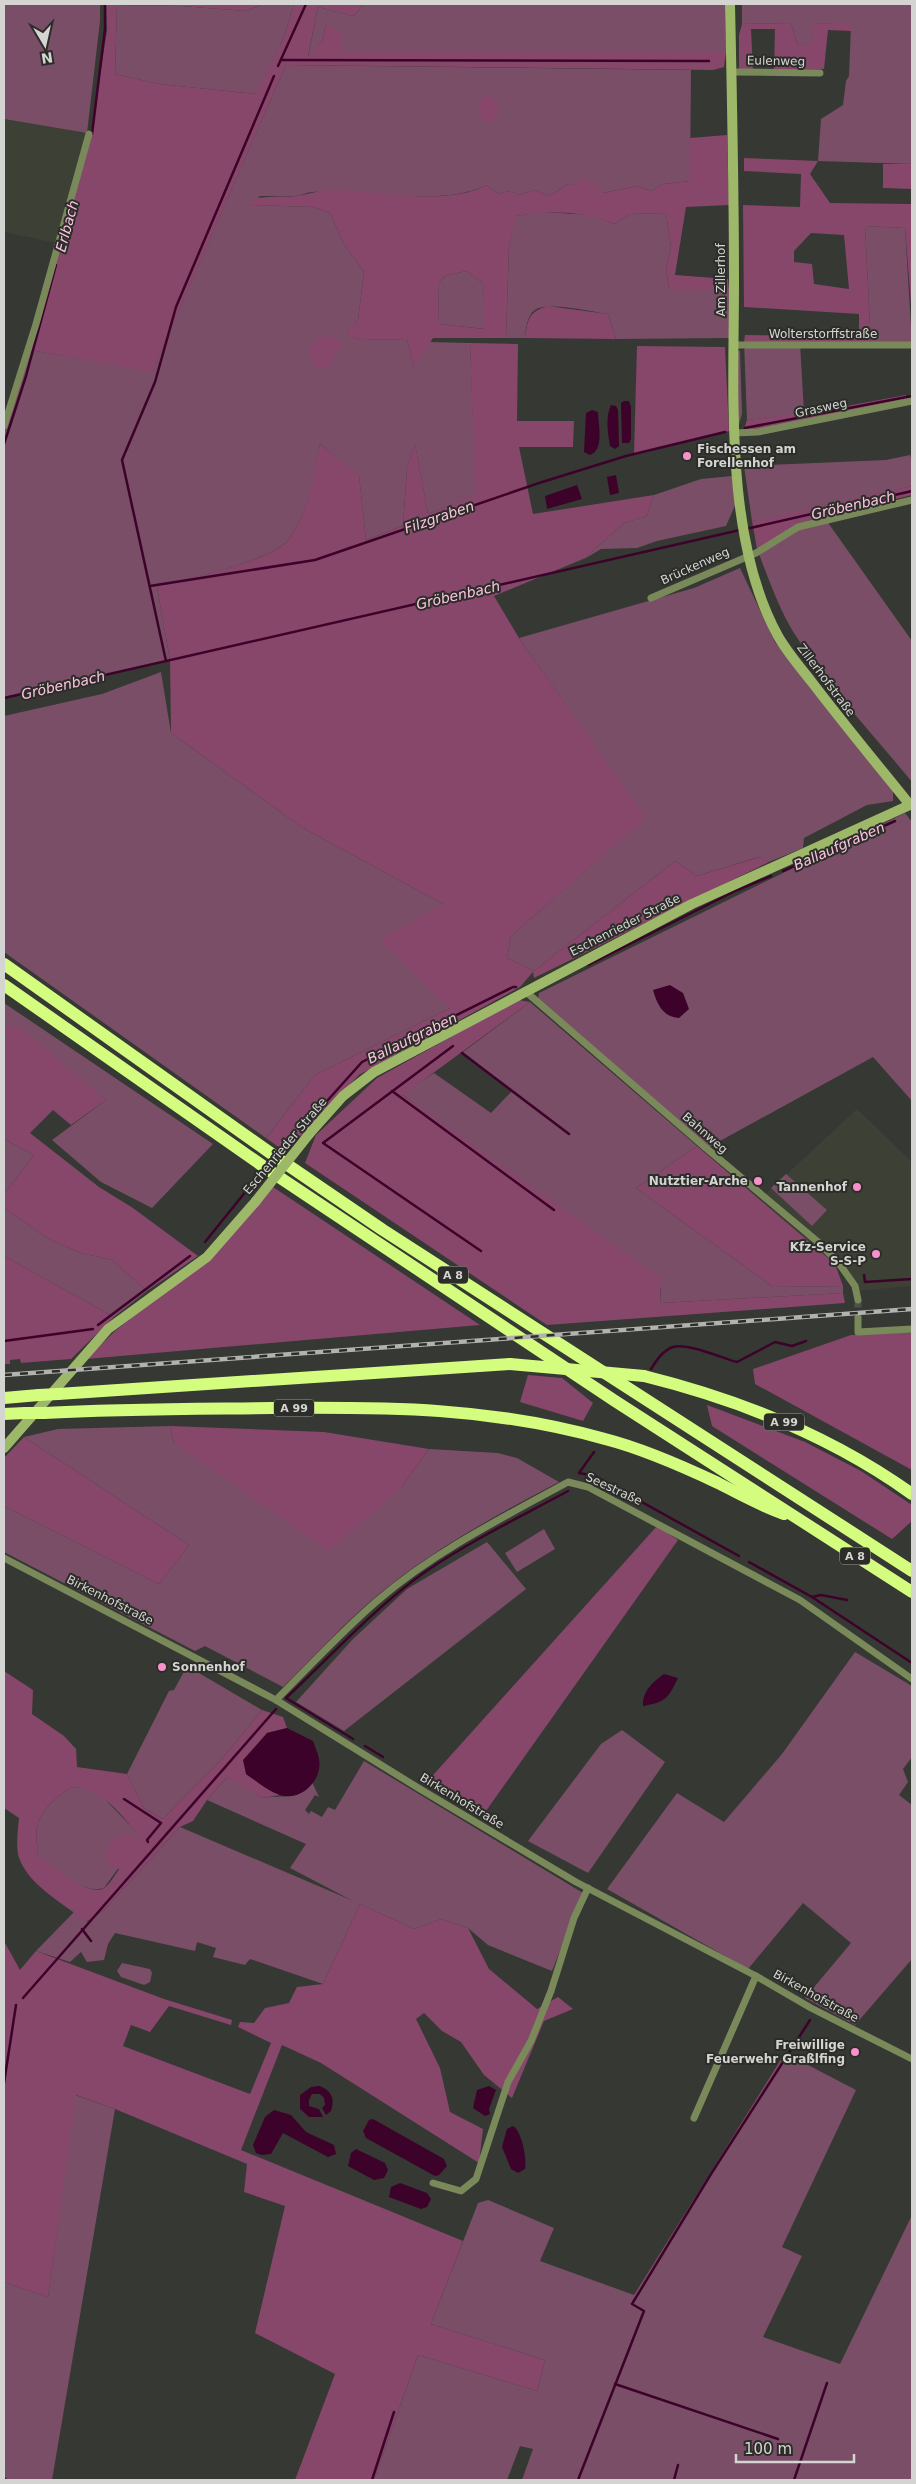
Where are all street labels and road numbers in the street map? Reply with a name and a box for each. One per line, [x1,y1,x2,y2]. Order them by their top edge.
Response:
street label: Eulenweg [747,53,805,69]
street label: Am Zillerhof [714,243,728,317]
street label: Wolterstorffstraße [769,327,877,341]
street label: Grasweg [794,396,848,420]
street label: Brückenweg [658,545,732,587]
street label: Zillerhofstraße [794,641,858,719]
street label: Eschenrieder Straße [567,891,683,959]
street label: Eschenrieder Straße [240,1095,330,1197]
street label: Bahnweg [679,1109,731,1157]
road number: A 8 [438,1266,468,1284]
road number: A 99 [274,1400,314,1416]
road number: A 99 [764,1414,804,1430]
street label: Seestraße [584,1470,644,1508]
road number: A 8 [840,1548,870,1564]
street label: Birkenhofstraße [64,1572,156,1628]
street label: Birkenhofstraße [418,1770,506,1832]
street label: Birkenhofstraße [771,1967,861,2025]

